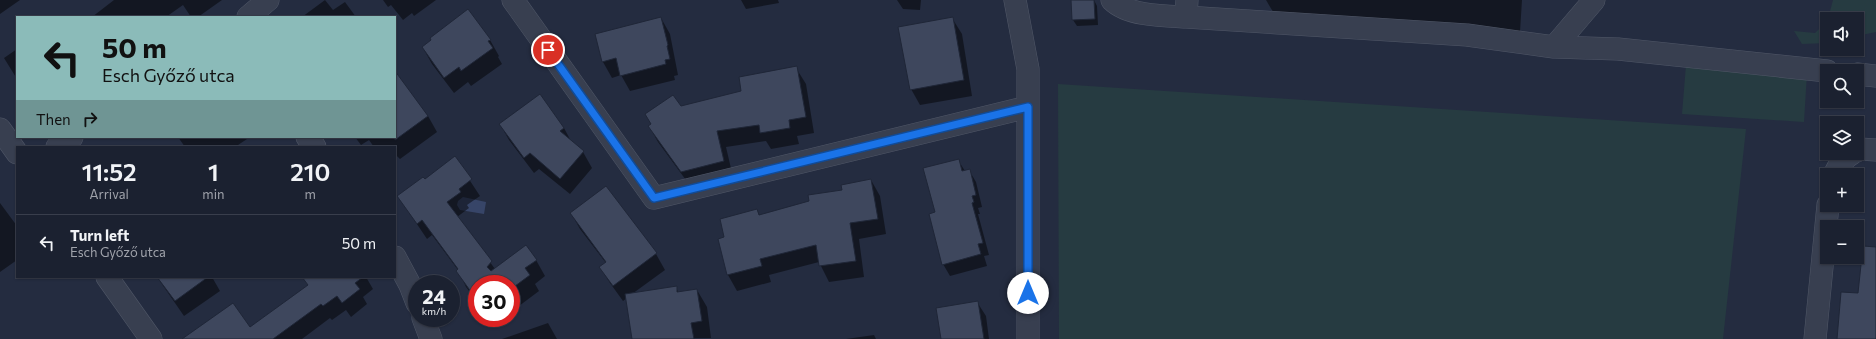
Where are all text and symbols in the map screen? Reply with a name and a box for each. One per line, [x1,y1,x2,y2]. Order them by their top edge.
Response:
map controls [1820,12,1864,264]
button: sound [1820,12,1864,56]
text: 50 m [102,30,167,64]
icon: left [36,32,88,84]
pin [531,33,565,67]
icon: arrive [537,39,559,61]
text: Esch Győző utca [102,64,235,86]
button: search [1820,64,1864,108]
icon: right [79,108,101,130]
text: Then [36,110,71,128]
button: layers [1820,116,1864,160]
text: 11:52 [82,157,137,186]
text: 1 [208,157,219,186]
text: 210 [290,157,330,186]
button: + [1820,168,1864,212]
text: Arrival [90,186,129,202]
text: min [202,186,225,202]
text: m [305,186,316,202]
button: − [1820,220,1864,264]
text: Turn left [70,226,129,244]
icon: left [36,232,58,254]
text: 50 m [342,234,376,252]
text: Esch Győző utca [70,244,166,260]
position arrow [1007,272,1049,314]
speed limit sign: 30 [468,275,520,327]
text: 24 [422,284,446,308]
text: km/h [422,305,446,317]

